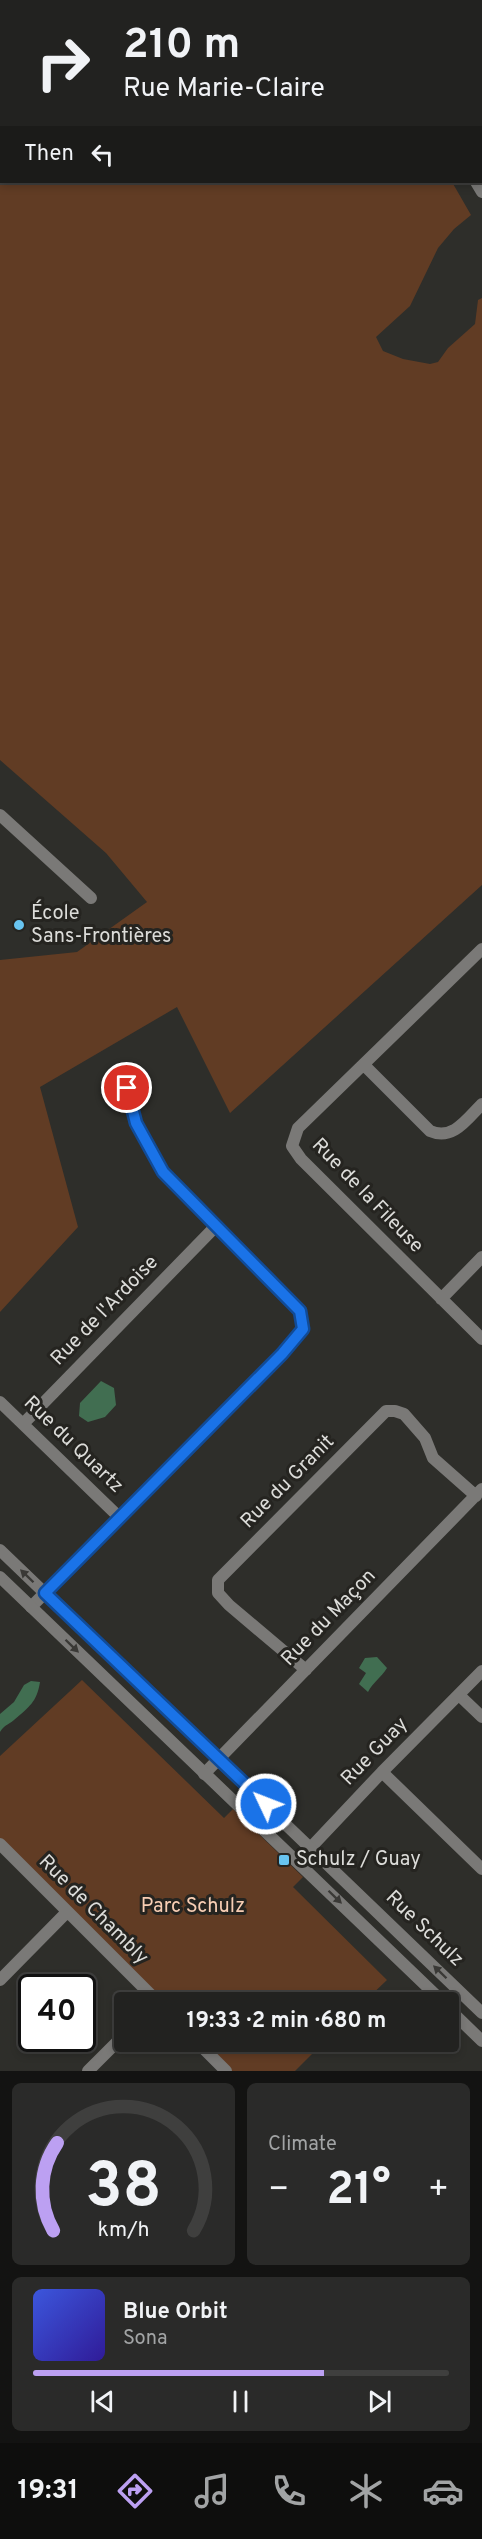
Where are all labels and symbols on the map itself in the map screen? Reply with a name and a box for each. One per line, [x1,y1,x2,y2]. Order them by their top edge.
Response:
place label: École Sans-Frontières [31,899,171,950]
marker: École Sans-Frontières [12,918,26,932]
pin [101,1062,152,1113]
street label: Rue de la Fileuse [305,1133,429,1259]
street label: Rue de l'Ardoise [46,1250,164,1372]
street label: Rue du Quartz [18,1391,128,1499]
street label: Rue du Granit [235,1429,341,1535]
street label: Rue du Maçon [276,1564,382,1672]
one-way arrow [20,1569,34,1583]
one-way arrow [65,1639,79,1653]
street label: Rue Guay [336,1712,414,1792]
position arrow [234,1772,298,1836]
place label: Schulz / Guay [296,1847,421,1873]
street label: Rue de Chambly [32,1849,154,1971]
marker: Schulz / Guay [277,1853,291,1867]
street label: Rue Schulz [379,1885,469,1973]
one-way arrow [327,1890,342,1904]
park label: Parc Schulz [141,1894,245,1920]
one-way arrow [434,1966,448,1980]
speed limit sign: 40 [18,1974,96,2052]

